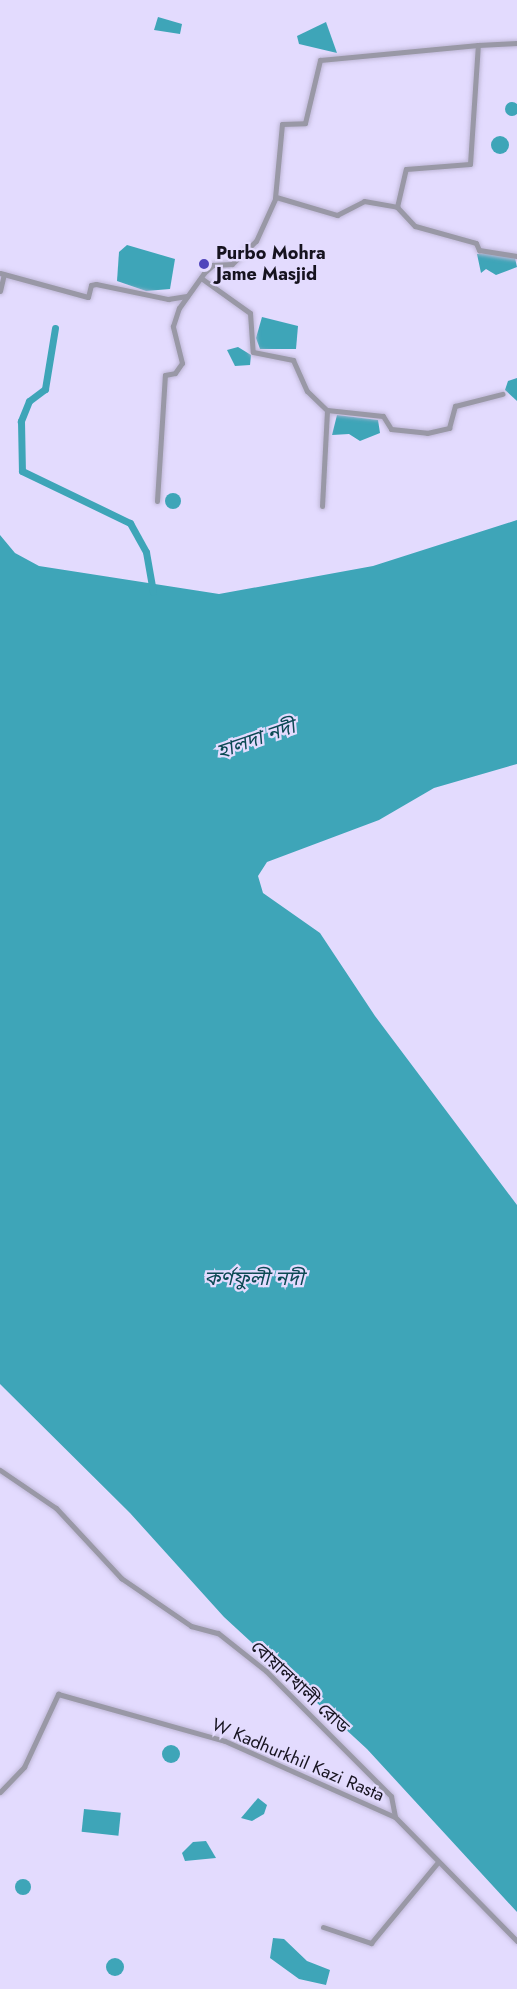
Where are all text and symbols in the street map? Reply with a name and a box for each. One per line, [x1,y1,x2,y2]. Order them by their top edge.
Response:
place label: Purbo Mohra Jame Masjid [216,243,326,286]
marker: Purbo Mohra Jame Masjid [197,257,211,271]
water label: হালদা নদী [214,714,298,764]
water label: কর্ণফুলী নদী [204,1266,304,1290]
street label: বোয়ালখালী রোড [247,1636,353,1738]
street label: W Kadhurkhil Kazi Rasta [209,1714,387,1806]

